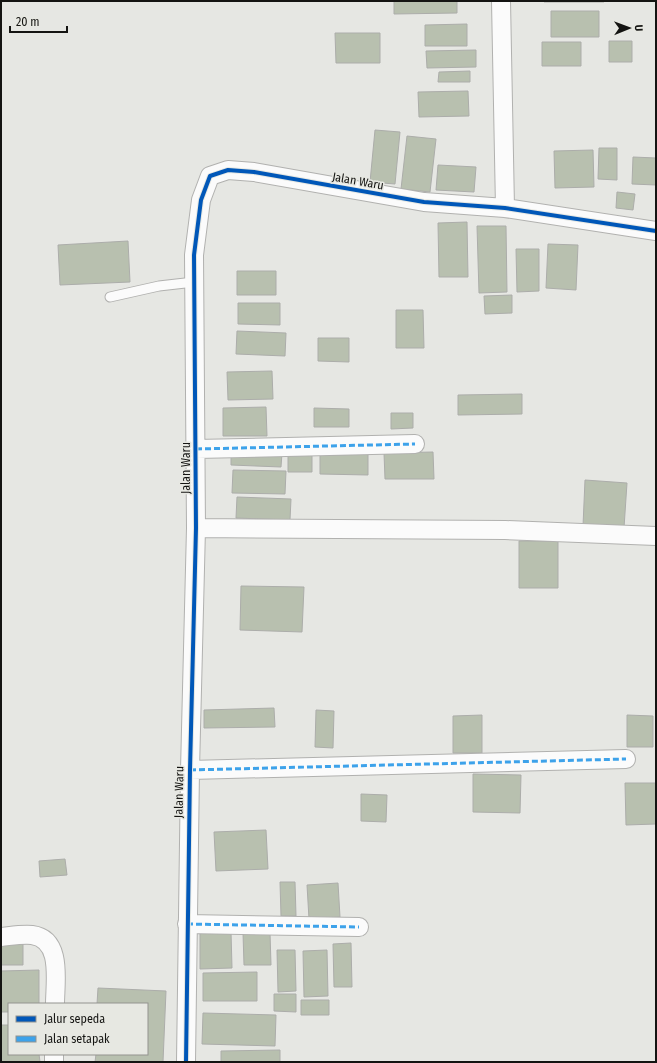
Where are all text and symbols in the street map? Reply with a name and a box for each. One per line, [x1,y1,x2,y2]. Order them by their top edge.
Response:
scale bar [10,8,67,34]
north arrow [609,8,649,48]
text: 20 m [16,15,40,29]
text: U [632,24,645,31]
street label: Jalan Waru [331,170,385,192]
street label: Jalan Waru [179,442,193,494]
street label: Jalan Waru [172,766,186,818]
legend [8,1003,148,1055]
text: Jalur sepeda [44,1012,105,1026]
text: Jalan setapak [44,1032,110,1046]

